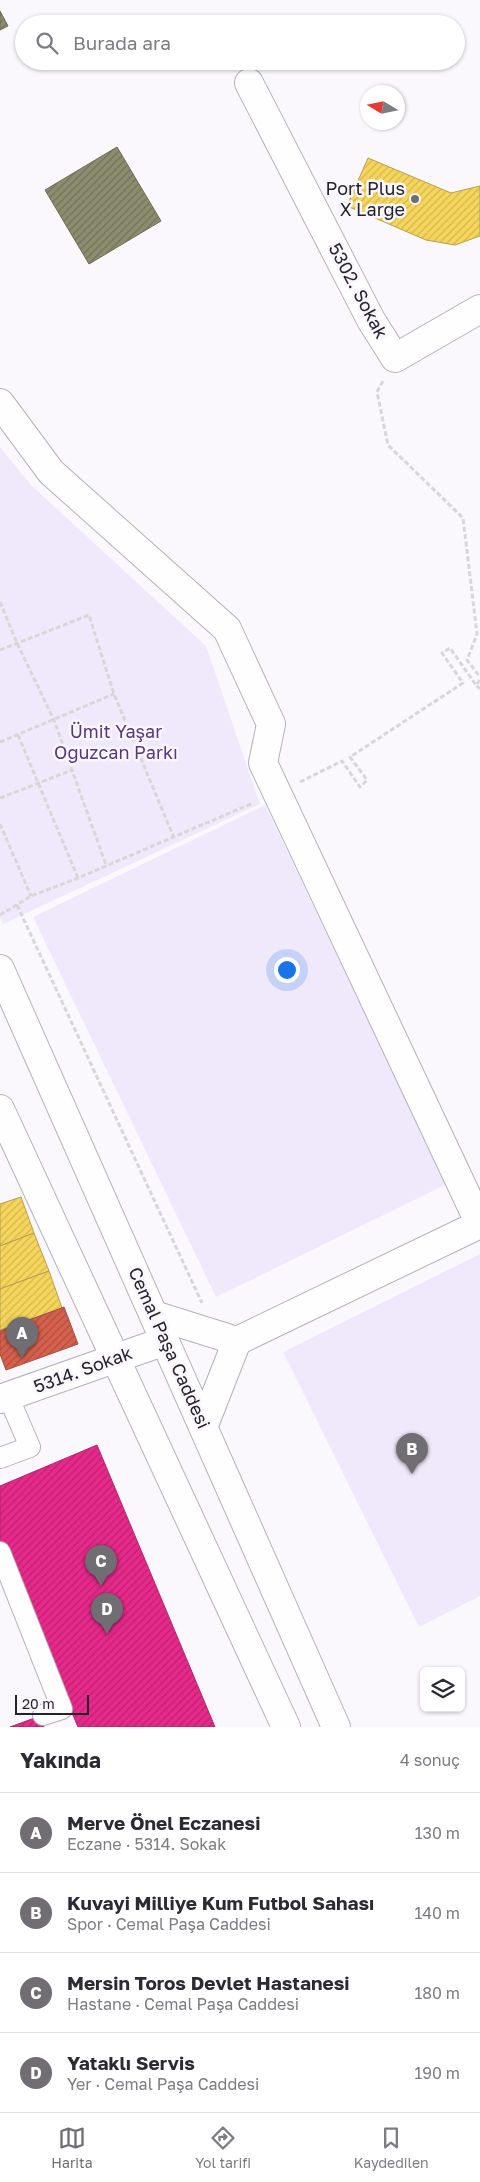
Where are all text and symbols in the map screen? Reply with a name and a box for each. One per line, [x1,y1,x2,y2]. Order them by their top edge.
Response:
search box [15,15,465,70]
icon: search [33,29,61,57]
text: Burada ara [73,31,171,54]
north arrow [360,85,405,130]
place label: Port Plus X Large [326,177,405,220]
marker: Port Plus X Large [409,193,421,205]
street label: 5302. Sokak [324,239,393,342]
park label: Ümit Yaşar Oğuzcan Parkı [54,720,178,763]
your location [274,957,300,983]
street label: Cemal Paşa Caddesi [124,1263,215,1432]
pin: A [6,1317,38,1358]
street label: 5314. Sokak [30,1341,135,1397]
pin: B [396,1433,428,1474]
pin: C [85,1545,117,1586]
pin: D [91,1593,123,1634]
map controls [420,1667,465,1712]
button: layers [420,1667,465,1712]
scale bar [15,1692,89,1715]
text: 20 m [22,1695,55,1712]
text: Yakında [20,1747,101,1773]
text: 4 sonuç [400,1750,460,1770]
text: Merve Önel Eczanesi [67,1811,260,1834]
text: A [30,1823,42,1843]
text: 130 m [415,1823,460,1843]
text: Eczane · 5314. Sokak [67,1834,226,1854]
text: Kuvayi Milliye Kum Futbol Sahası [67,1891,374,1914]
text: B [30,1903,42,1923]
text: 140 m [414,1903,460,1923]
text: Spor · Cemal Paşa Caddesi [67,1914,271,1934]
text: Mersin Toros Devlet Hastanesi [67,1971,350,1994]
text: C [30,1983,42,2003]
text: 180 m [414,1983,460,2003]
text: Hastane · Cemal Paşa Caddesi [67,1994,299,2014]
text: Yataklı Servis [67,2051,195,2074]
text: D [30,2063,42,2083]
text: 190 m [414,2063,460,2083]
text: Yer · Cemal Paşa Caddesi [67,2074,259,2094]
tab: Harita [51,2124,93,2171]
tab: Yol tarifi [195,2124,251,2171]
tab: Kaydedilen [354,2124,429,2171]

